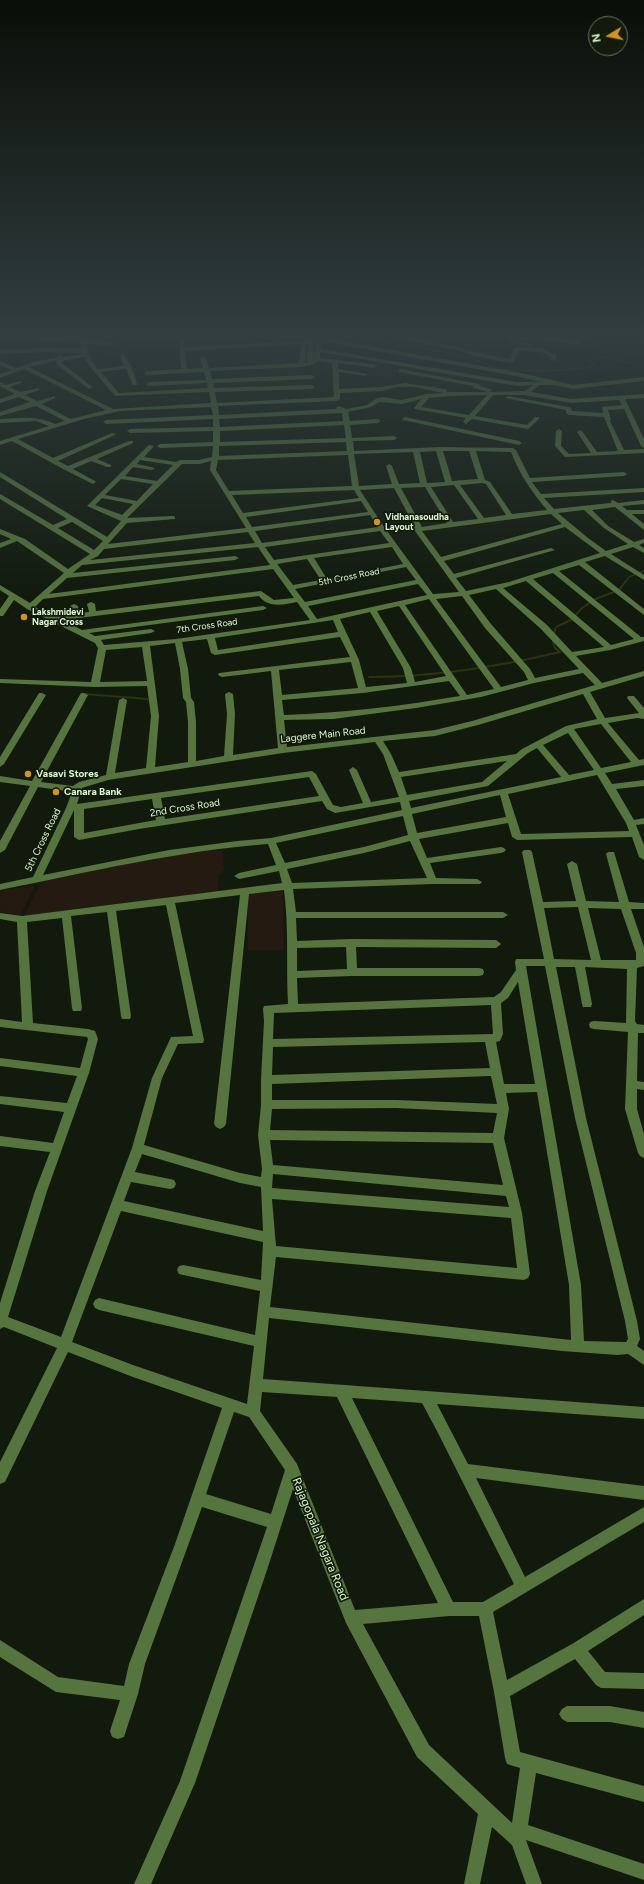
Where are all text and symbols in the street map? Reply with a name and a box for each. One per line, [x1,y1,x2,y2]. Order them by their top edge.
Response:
north arrow [588,16,628,56]
text: N [590,33,604,43]
place label: Vidhanasoudha Layout [385,512,449,533]
marker: Vidhanasoudha Layout [372,517,382,527]
street label: 5th Cross Road [318,566,380,588]
place label: Lakshmidevi Nagar Cross [32,607,84,628]
marker: Lakshmidevi Nagar Cross [19,612,29,622]
street label: 7th Cross Road [176,616,238,636]
street label: Laggere Main Road [280,725,366,745]
place label: Vasavi Stores [36,768,98,780]
marker: Vasavi Stores [23,769,33,779]
place label: Canara Bank [64,786,122,798]
marker: Canara Bank [51,787,61,797]
street label: 2nd Cross Road [149,797,221,819]
street label: 5th Cross Road [23,806,63,874]
street label: Rajagopala Nagara Road [289,1475,351,1603]

